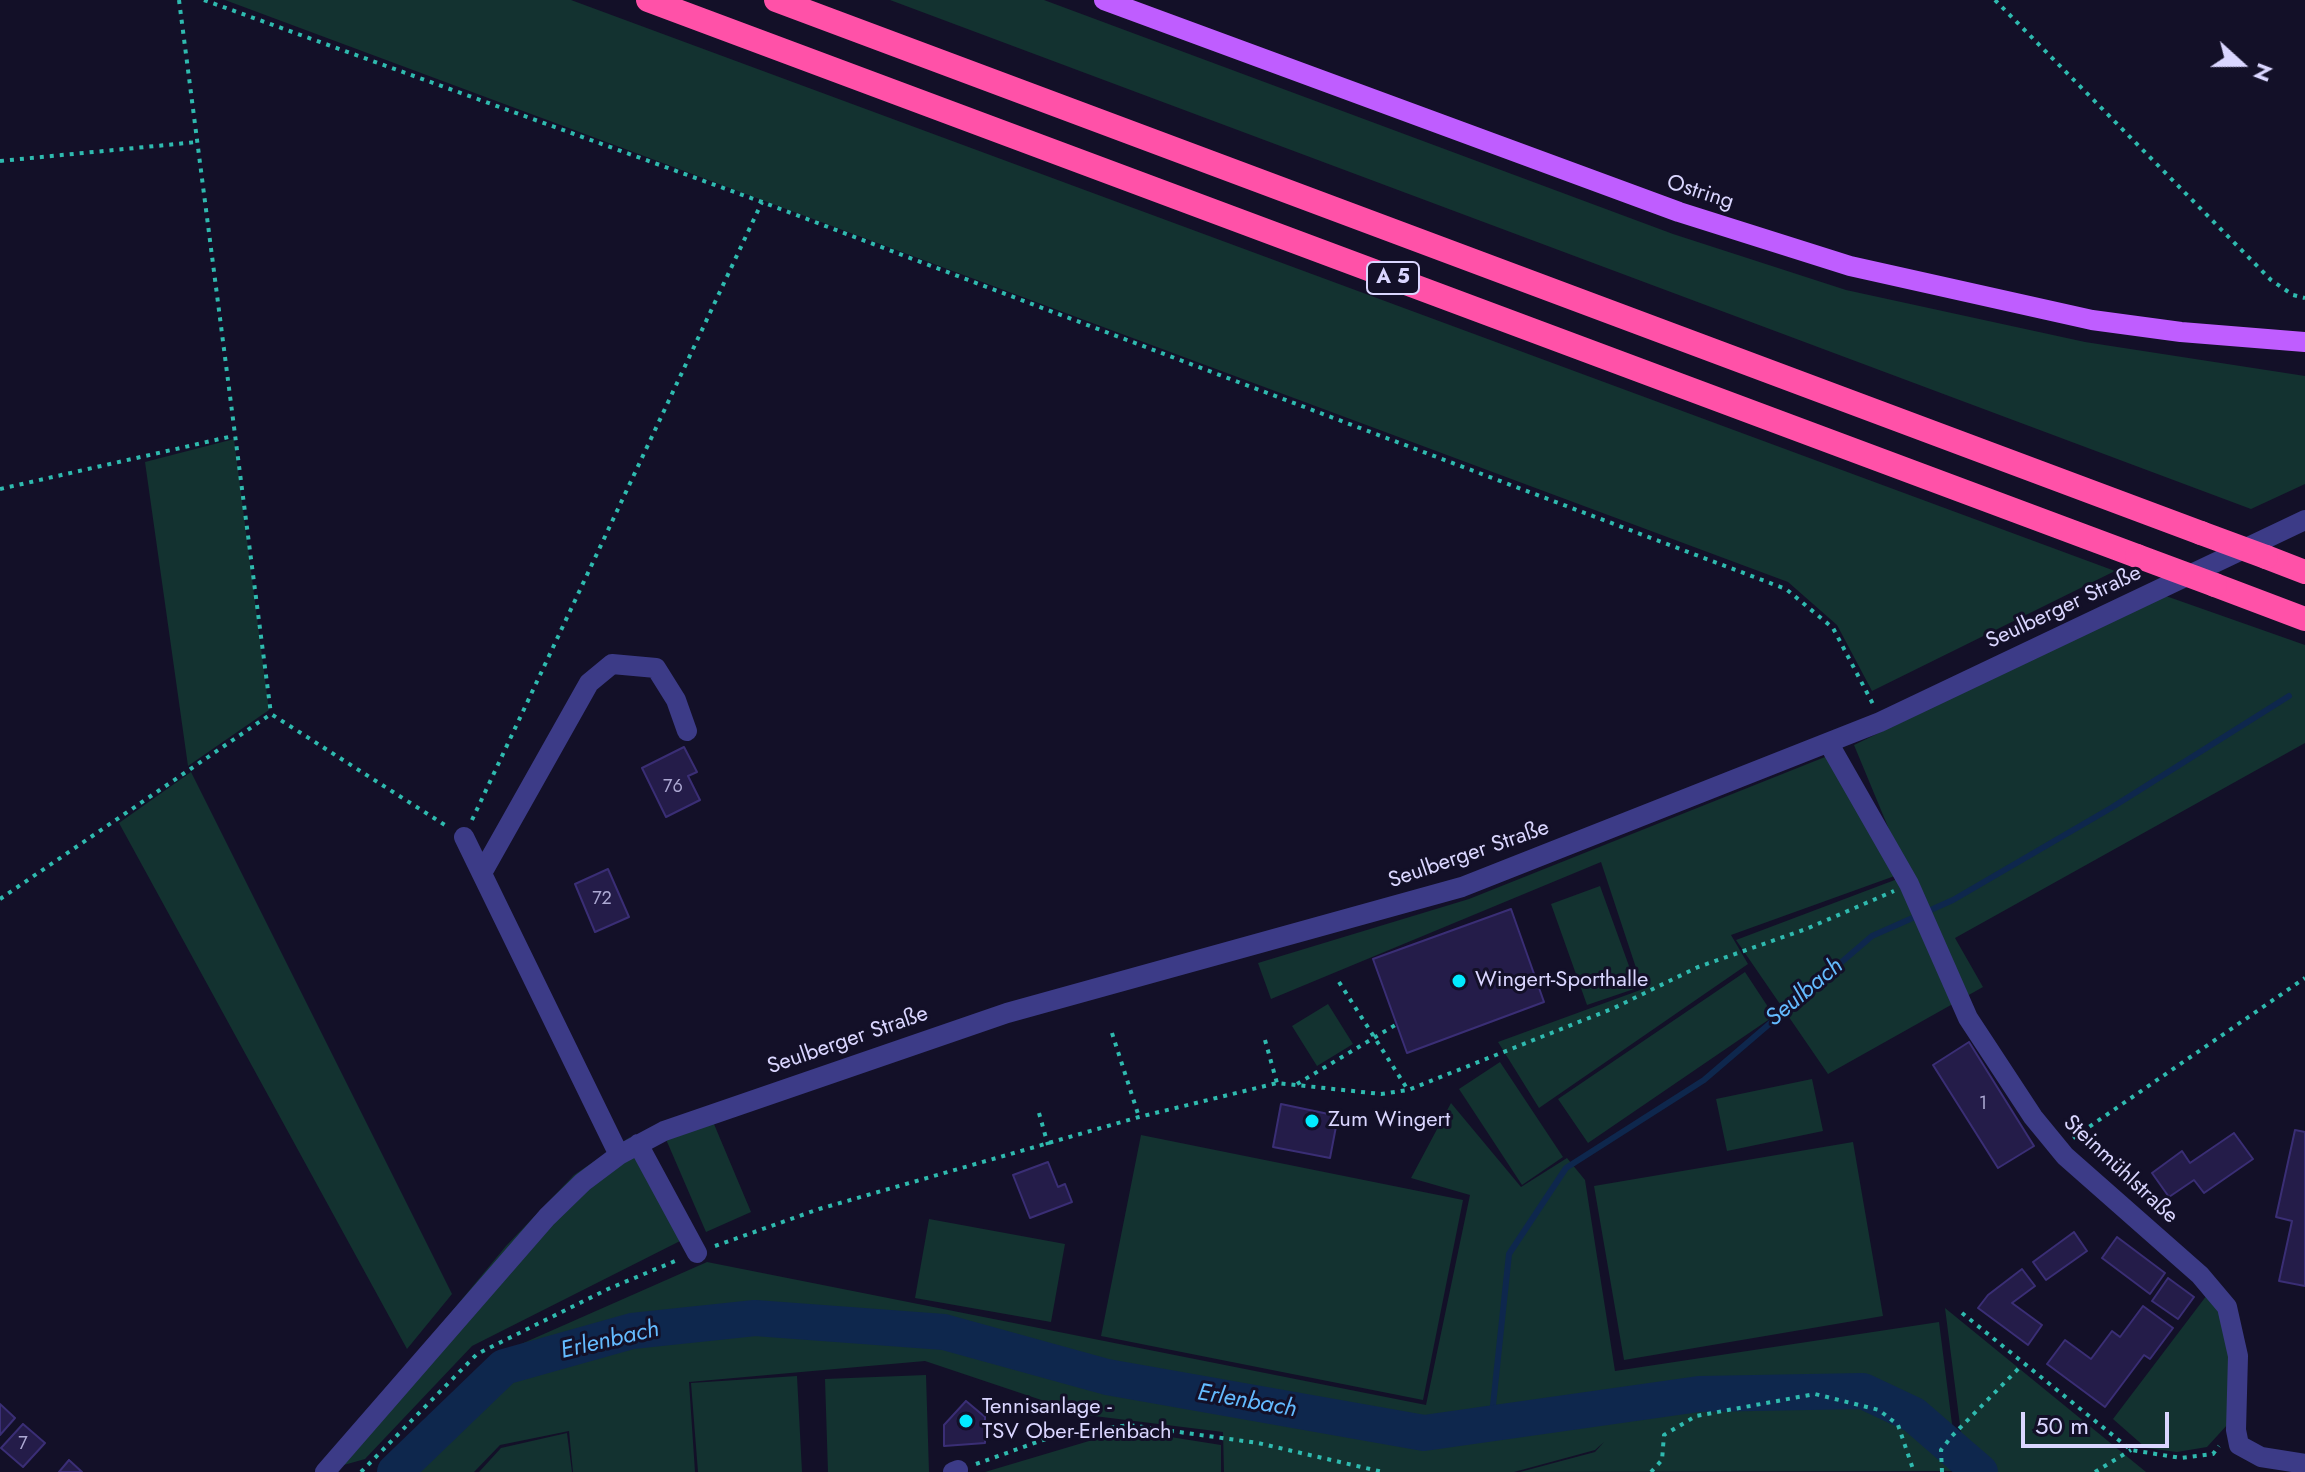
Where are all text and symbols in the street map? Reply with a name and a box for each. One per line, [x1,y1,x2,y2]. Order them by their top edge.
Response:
north arrow [2201,24,2281,104]
text: N [2245,59,2281,86]
street label: Ostring [1663,170,1737,216]
road number: A 5 [1367,262,1419,294]
street label: Seulberger Straße [1982,560,2146,656]
house number: 76 [663,777,683,799]
street label: Seulberger Straße [1385,815,1553,895]
house number: 72 [592,889,612,911]
water label: Seulbach [1760,952,1850,1034]
place label: Wingert-Sporthalle [1475,968,1648,994]
marker: Wingert-Sporthalle [1450,972,1468,990]
street label: Seulberger Straße [764,1001,932,1081]
house number: 1 [1979,1094,1987,1116]
place label: Zum Wingert [1328,1108,1450,1134]
street label: Steinmühlstraße [2057,1110,2183,1230]
marker: Zum Wingert [1303,1112,1321,1130]
water label: Erlenbach [558,1316,662,1366]
water label: Erlenbach [1195,1379,1299,1425]
place label: Tennisanlage - TSV Ober-Erlenbach [982,1395,1172,1446]
scale bar [2025,1396,2173,1446]
text: 50 m [2035,1408,2089,1443]
marker: Tennisanlage - TSV Ober-Erlenbach [957,1412,975,1430]
house number: 7 [18,1434,28,1456]

